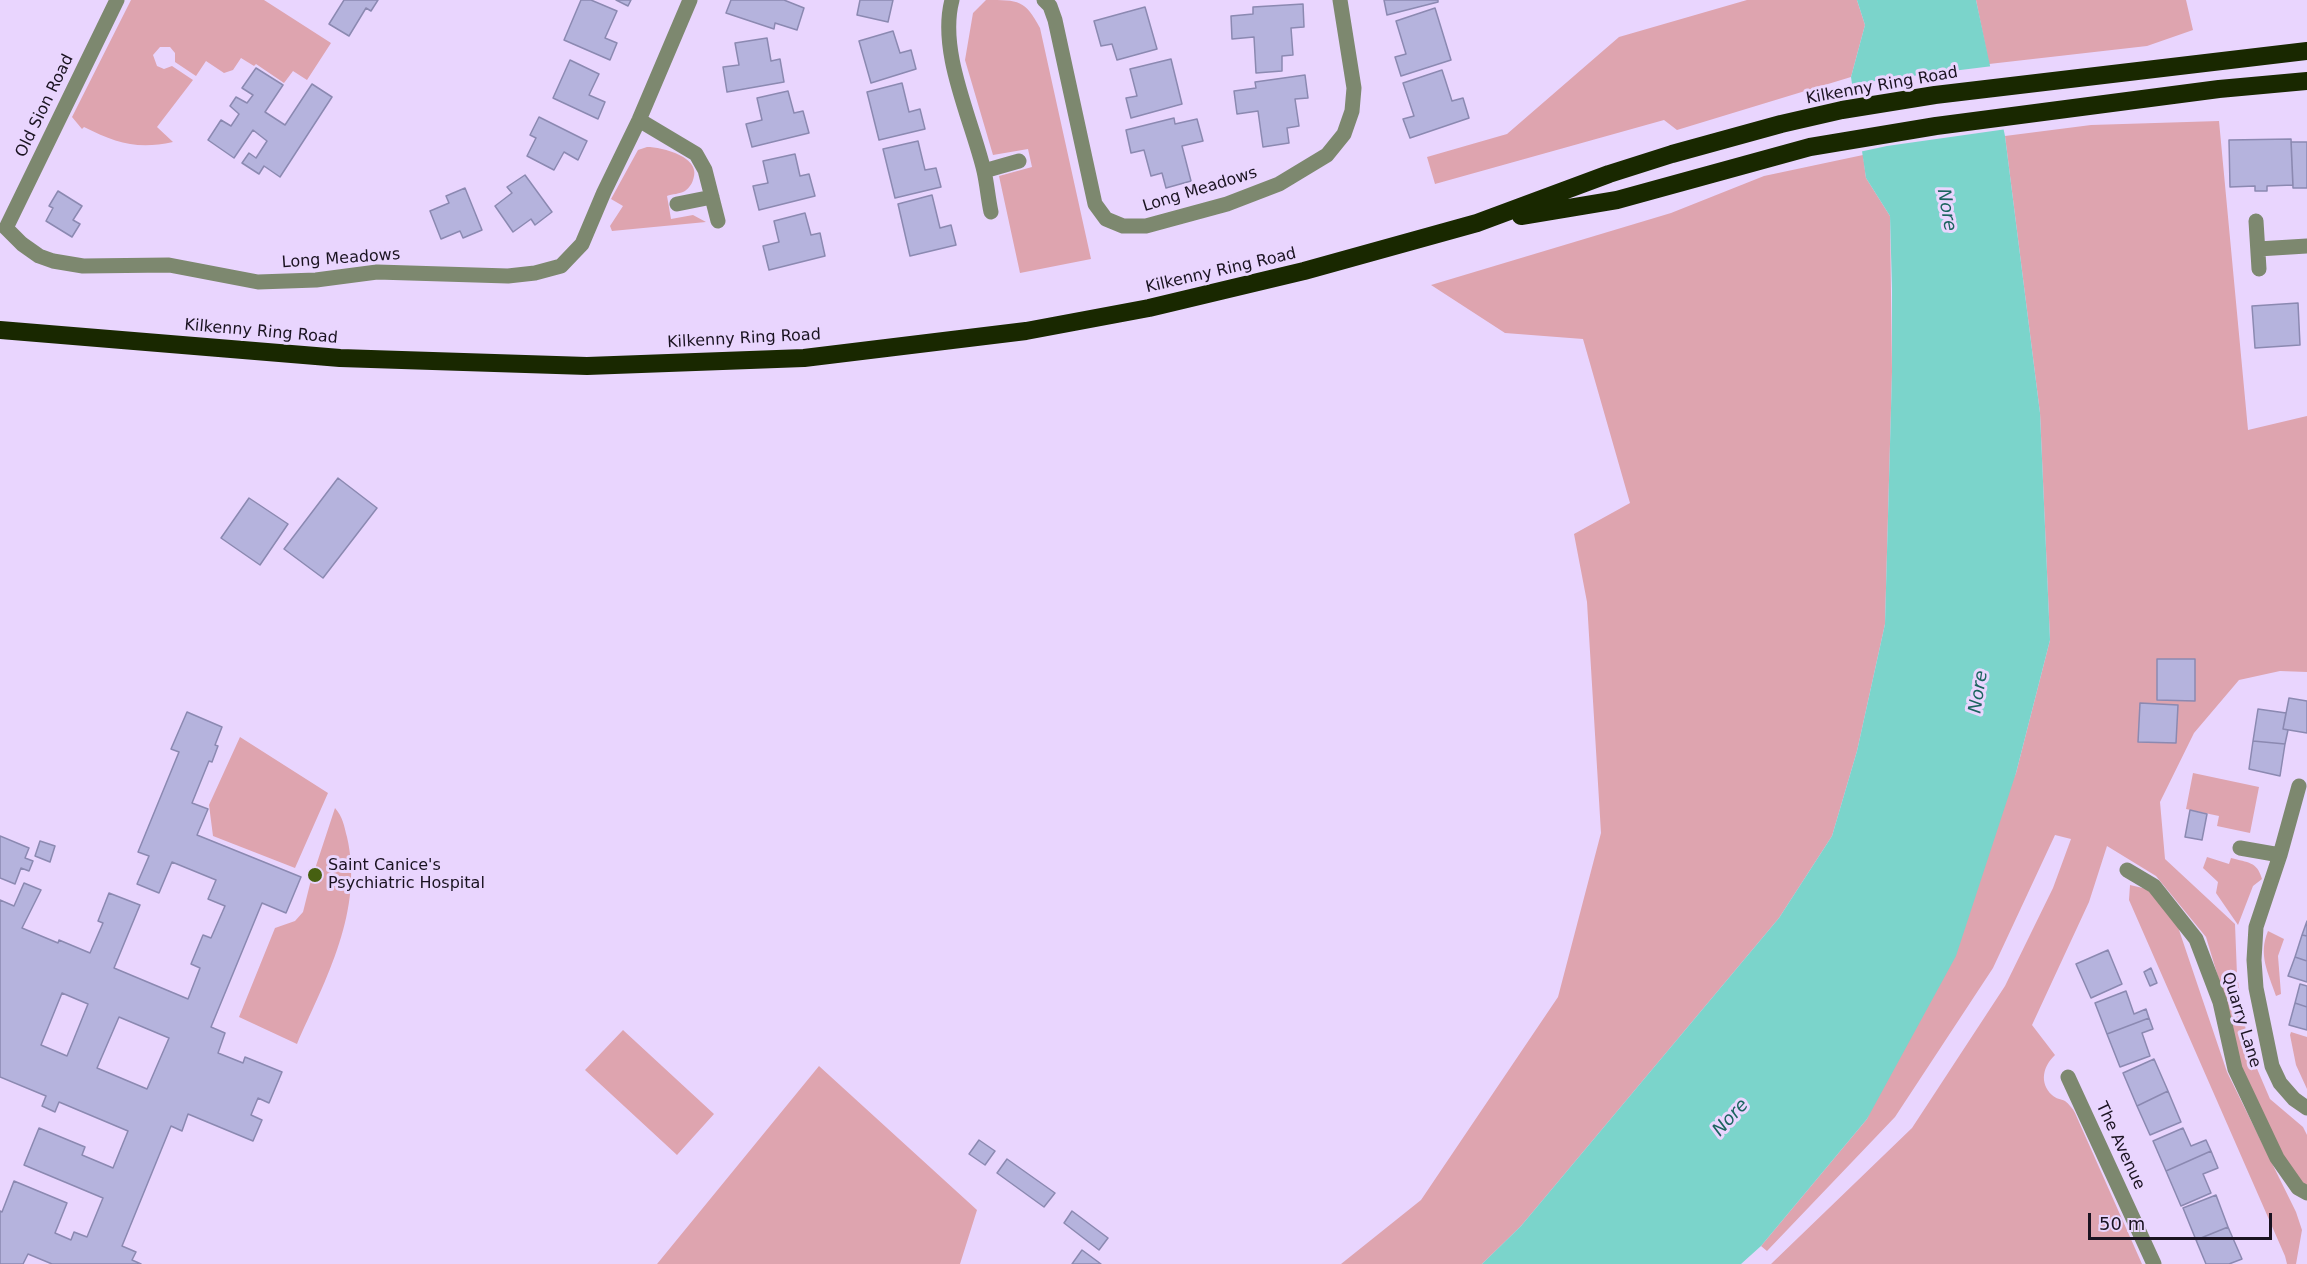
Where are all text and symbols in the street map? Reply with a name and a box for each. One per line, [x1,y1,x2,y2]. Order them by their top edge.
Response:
street label: Old Sion Road [12,51,78,161]
street label: Kilkenny Ring Road [1805,63,1959,109]
street label: Long Meadows [1140,163,1260,217]
water label: Nore [1932,187,1960,233]
street label: Kilkenny Ring Road [1144,244,1298,298]
street label: Long Meadows [281,245,401,273]
street label: Kilkenny Ring Road [184,316,338,348]
street label: Kilkenny Ring Road [667,325,821,353]
water label: Nore [1965,669,1993,715]
place label: Saint Canice's Psychiatric Hospital [328,856,485,894]
marker: Saint Canice's Psychiatric Hospital [306,866,324,884]
street label: Quarry Lane [2217,970,2265,1070]
water label: Nore [1709,1095,1753,1141]
street label: The Avenue [2091,1099,2149,1193]
scale bar [2091,1201,2276,1239]
text: 50 m [2099,1213,2145,1234]

